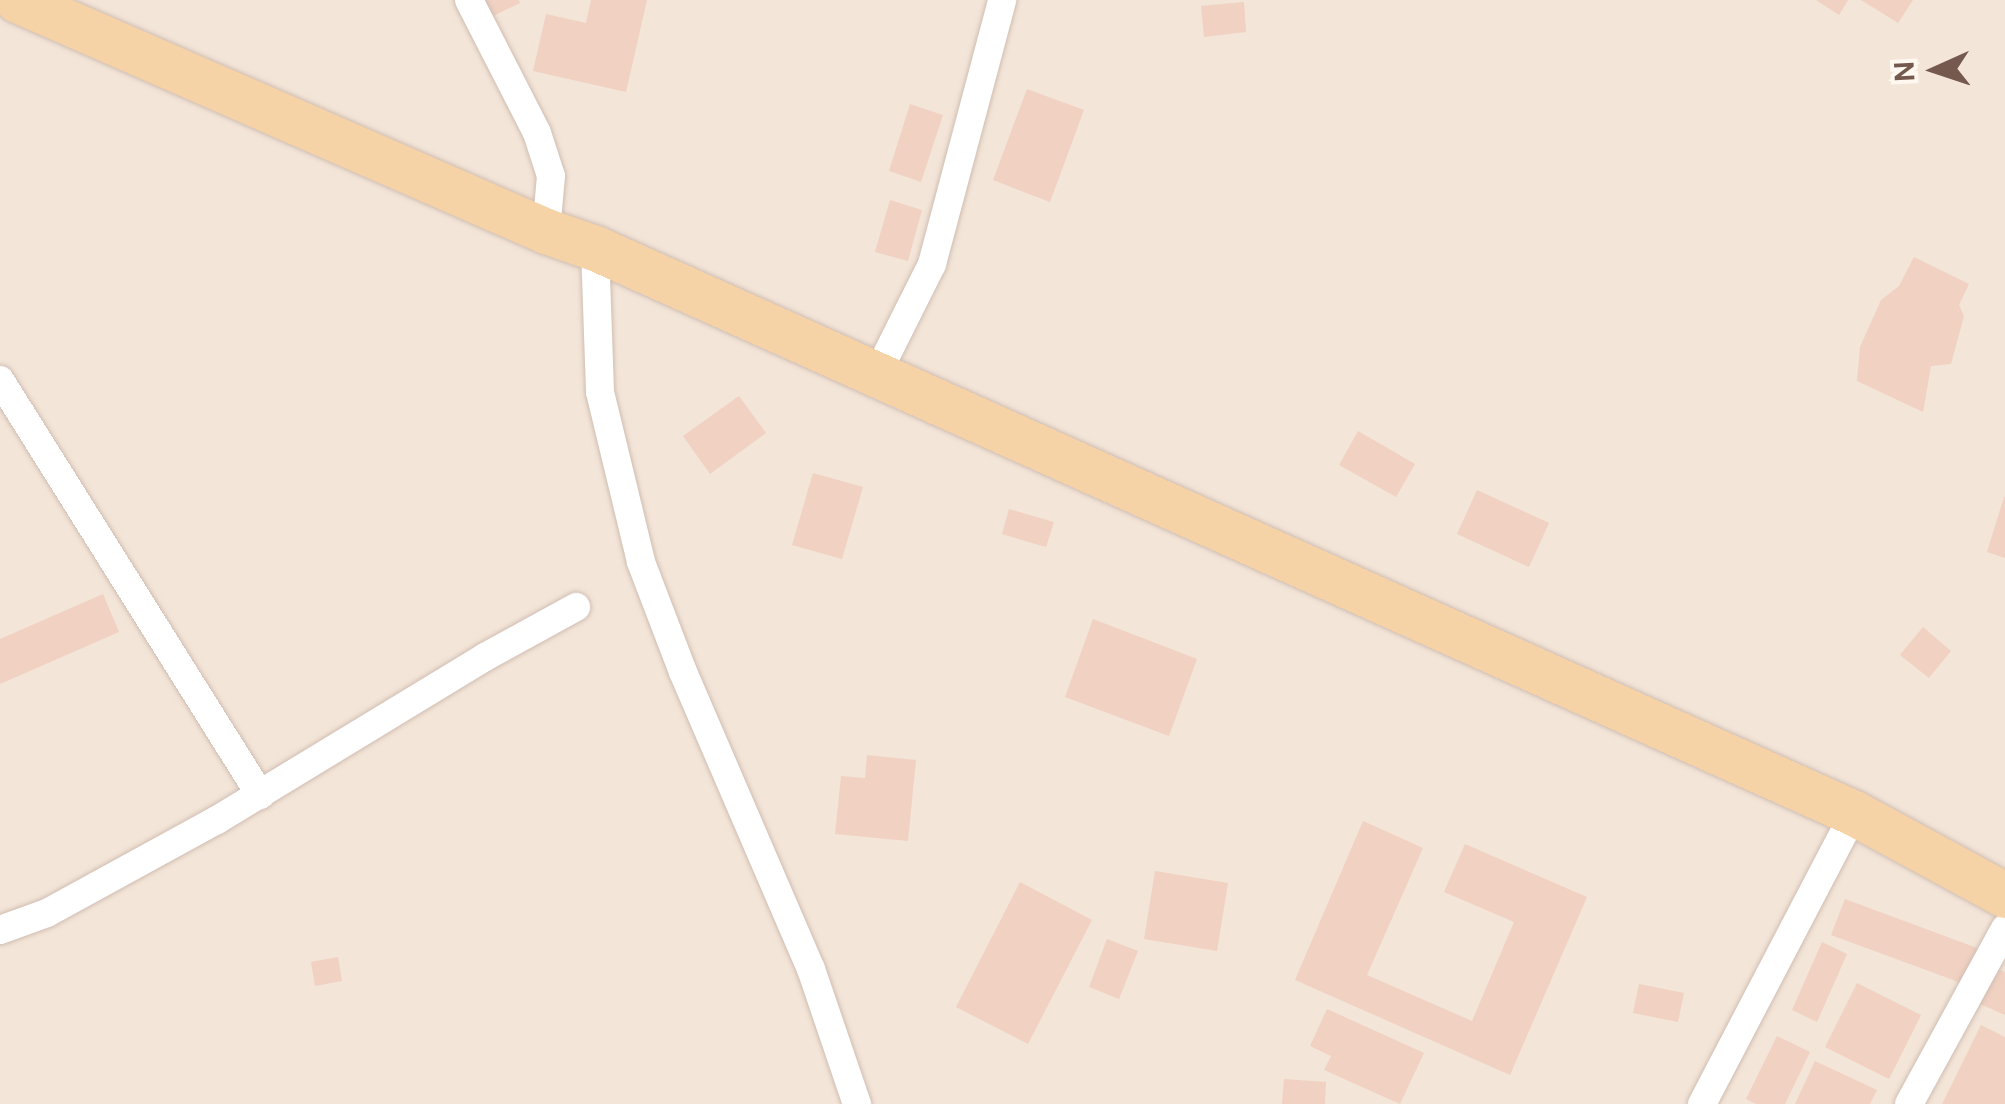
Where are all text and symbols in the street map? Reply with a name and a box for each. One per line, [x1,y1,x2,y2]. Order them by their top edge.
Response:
north arrow [1885,20,1985,120]
text: N [1886,60,1924,83]

